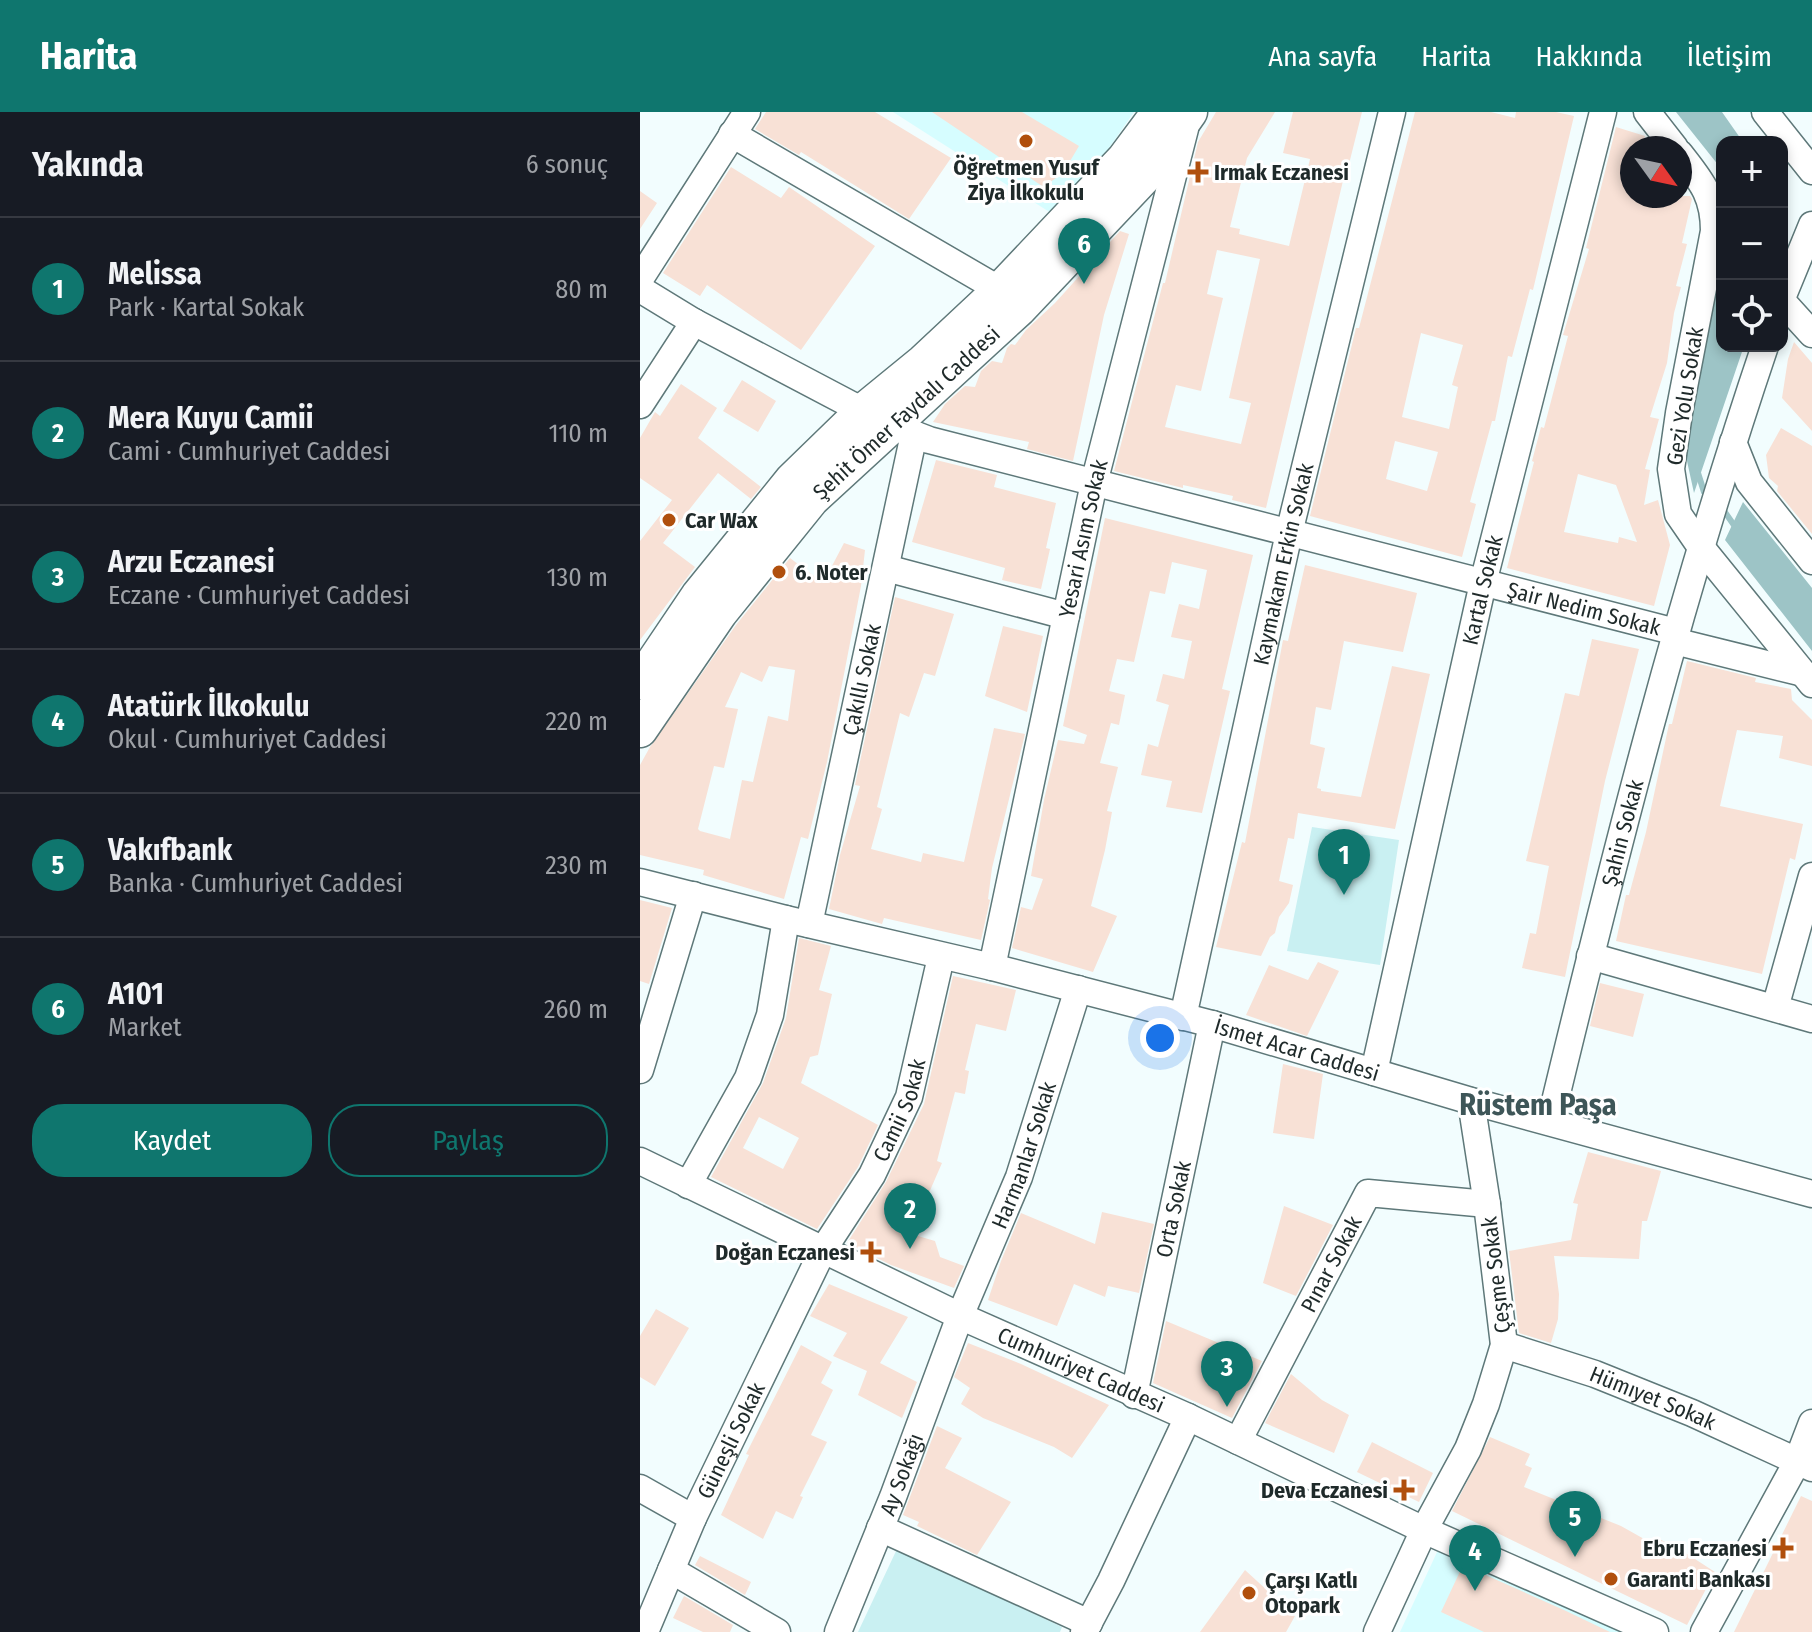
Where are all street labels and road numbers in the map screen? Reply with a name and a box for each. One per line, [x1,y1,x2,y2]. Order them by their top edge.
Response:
street label: Şehit Ömer Faydalı Caddesi [807,320,1005,505]
street label: Gezi Yolu Sokak [1661,324,1709,467]
street label: Yesari Asım Sokak [1053,456,1113,620]
street label: Kaymakam Erkin Sokak [1247,460,1319,667]
street label: Kartal Sokak [1456,531,1508,647]
street label: Şair Nedim Sokak [1504,576,1664,641]
street label: Çakıllı Sokak [836,621,887,738]
street label: Şahin Sokak [1595,776,1649,889]
street label: İsmet Acar Caddesi [1211,1012,1383,1087]
street label: Camii Sokak [867,1056,931,1166]
street label: Harmanlar Sokak [985,1078,1062,1233]
street label: Orta Sokak [1150,1158,1197,1260]
street label: Pınar Sokak [1294,1210,1368,1317]
street label: Çeşme Sokak [1475,1214,1518,1335]
street label: Cumhuriyet Caddesi [993,1321,1169,1418]
street label: Hümıyet Sokak [1586,1360,1721,1436]
street label: Güneşli Sokak [691,1377,771,1503]
street label: Ay Sokağı [874,1430,929,1519]

